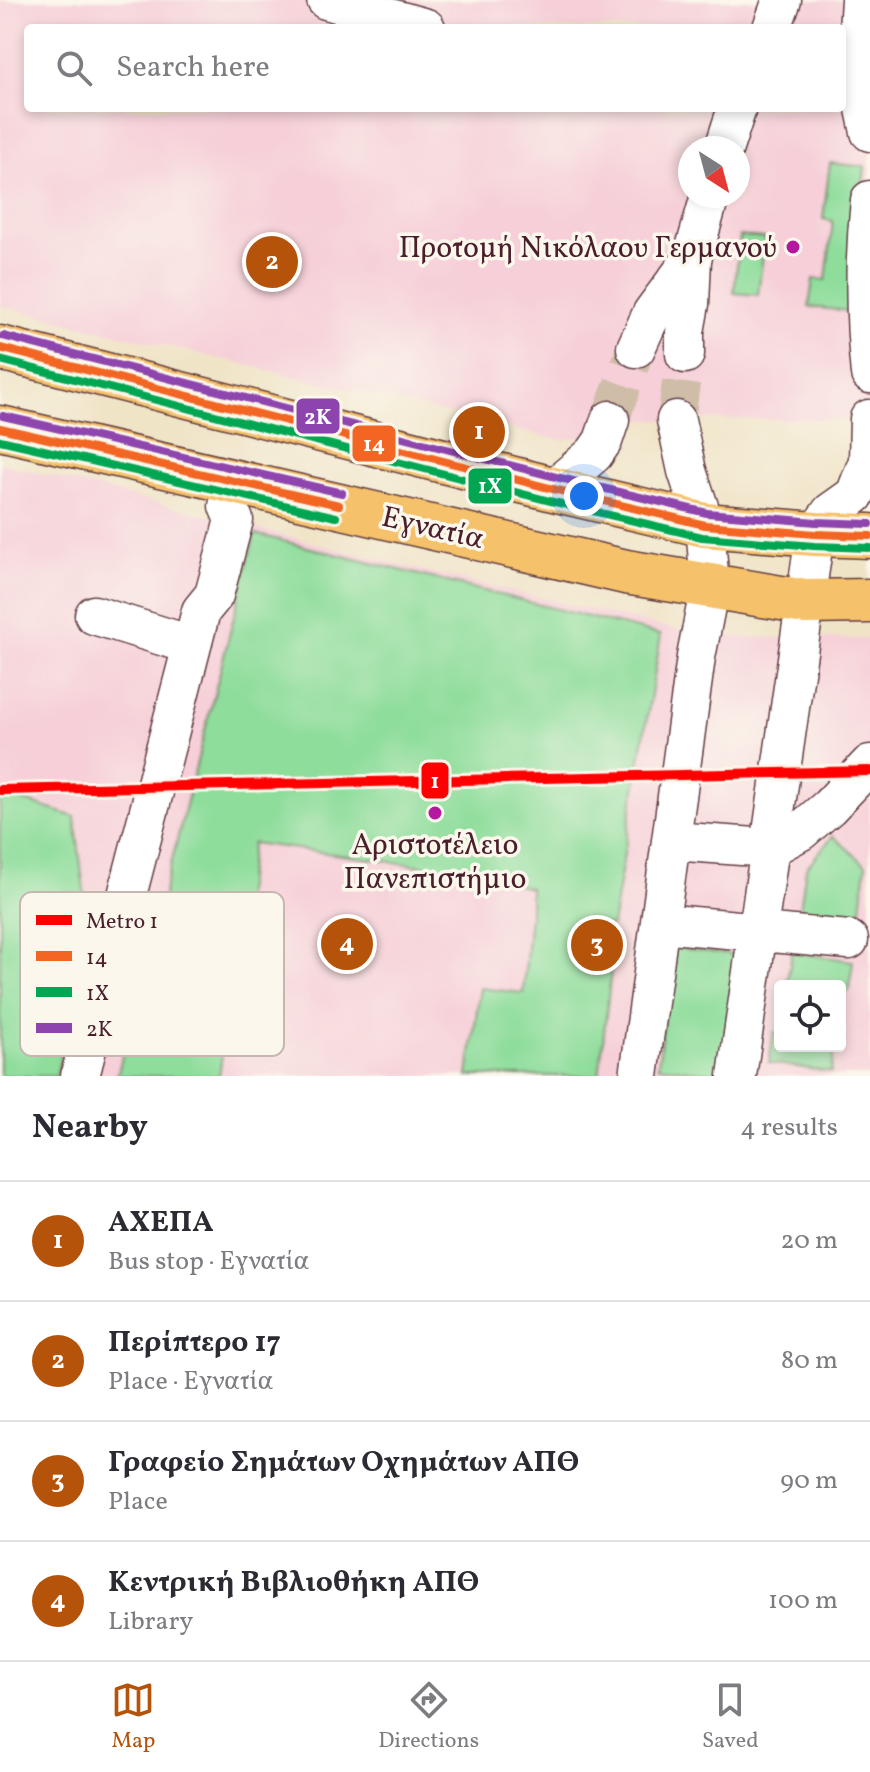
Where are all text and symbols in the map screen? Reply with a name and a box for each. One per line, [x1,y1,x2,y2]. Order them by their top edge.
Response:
search box [24,24,846,112]
icon: search [52,46,96,90]
text: Search here [116,47,270,89]
north arrow [678,136,750,208]
place label: Προτομή Νικόλαου Γερμανού [399,228,777,270]
pin: 2 [246,232,298,292]
marker: Προτομή Νικόλαου Γερμανού [784,238,802,256]
line badge: 2Κ [295,397,341,435]
pin: 1 [453,402,505,462]
text: 2Κ [304,403,332,434]
line badge: 14 [351,424,397,463]
text: 14 [363,430,385,461]
line badge: 1Χ [467,467,513,505]
text: 1Χ [478,472,502,503]
your location [564,476,604,516]
street label: Εγνατία [377,497,488,561]
line badge: 1 [420,761,450,800]
text: 1 [431,767,439,798]
marker: Αριστοτέλειο Πανεπιστήμιο [426,804,444,822]
place label: Αριστοτέλειο Πανεπιστήμιο [344,825,526,901]
legend [20,892,284,1056]
text: Metro 1 [86,907,158,938]
pin: 4 [321,914,373,974]
pin: 3 [571,915,623,975]
text: 14 [86,943,108,974]
text: 1Χ [86,979,109,1010]
map controls [774,980,846,1052]
button: locate [774,980,846,1052]
text: 2Κ [86,1015,113,1046]
text: Nearby [32,1105,148,1152]
text: 4 results [740,1110,838,1146]
text: ΑΧΕΠΑ [108,1202,213,1244]
text: 1 [53,1223,63,1259]
text: 20 m [780,1223,838,1259]
text: Bus stop · Εγνατία [108,1244,309,1280]
text: Περίπτερο 17 [108,1322,281,1364]
text: 2 [51,1343,65,1379]
text: 80 m [781,1343,838,1379]
text: Place · Εγνατία [108,1364,273,1400]
text: Γραφείο Σημάτων Οχημάτων ΑΠΘ [108,1442,579,1484]
text: 3 [51,1463,65,1499]
text: 90 m [780,1463,838,1499]
text: Place [108,1484,168,1520]
text: Κεντρική Βιβλιοθήκη ΑΠΘ [108,1562,479,1604]
text: 4 [50,1583,66,1619]
text: 100 m [768,1583,838,1619]
text: Library [108,1604,193,1640]
tab: Map [111,1678,155,1757]
tab: Directions [378,1678,479,1757]
tab: Saved [702,1678,759,1757]

